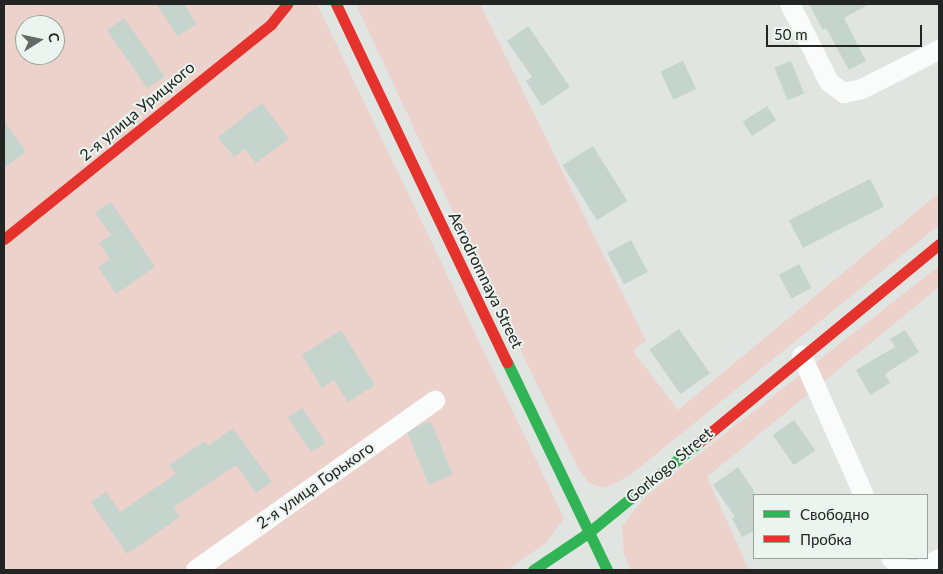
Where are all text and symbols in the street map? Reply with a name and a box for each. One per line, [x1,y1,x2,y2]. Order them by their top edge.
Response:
north arrow [15,15,65,65]
scale bar [768,15,924,47]
text: 50 m [774,25,808,43]
text: С [45,31,63,44]
street label: 2-я улица Урицкого [76,57,198,165]
street label: Aerodromnaya Street [445,209,527,351]
street label: Gorkogo Street [622,423,716,507]
street label: 2-я улица Горького [253,437,377,533]
legend [753,494,928,559]
text: Свободно [800,505,869,523]
text: Пробка [800,530,852,548]

